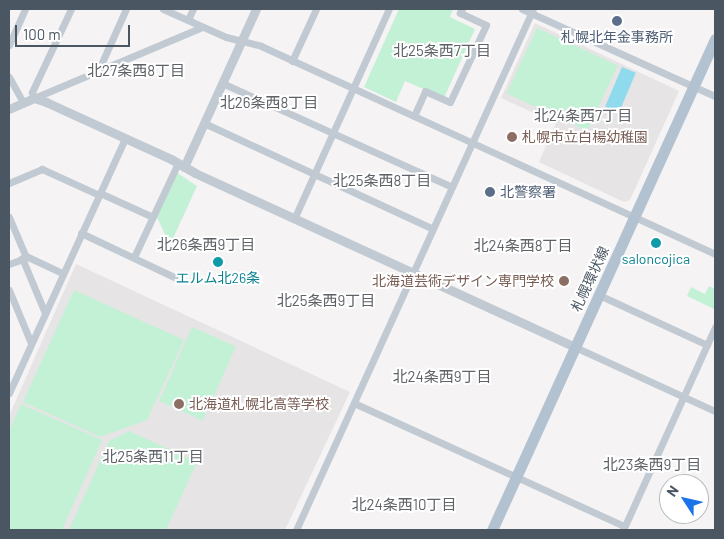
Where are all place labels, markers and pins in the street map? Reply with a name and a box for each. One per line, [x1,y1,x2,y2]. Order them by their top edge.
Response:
marker: 札幌北年金事務所 [611,15,623,27]
place label: 札幌北年金事務所 [561,29,673,45]
place label: 札幌市立白楊幼稚園 [522,129,648,145]
marker: 札幌市立白楊幼稚園 [506,131,518,143]
place label: 北警察署 [500,184,556,200]
marker: 北警察署 [484,186,496,198]
marker: saloncojica [650,237,662,249]
place label: saloncojica [622,251,690,267]
marker: エルム北26条 [212,256,224,268]
place label: エルム北26条 [176,270,260,286]
place label: 北海道芸術デザイン専門学校 [372,273,554,289]
marker: 北海道芸術デザイン専門学校 [558,275,570,287]
place label: 北海道札幌北高等学校 [189,396,329,412]
marker: 北海道札幌北高等学校 [173,398,185,410]

